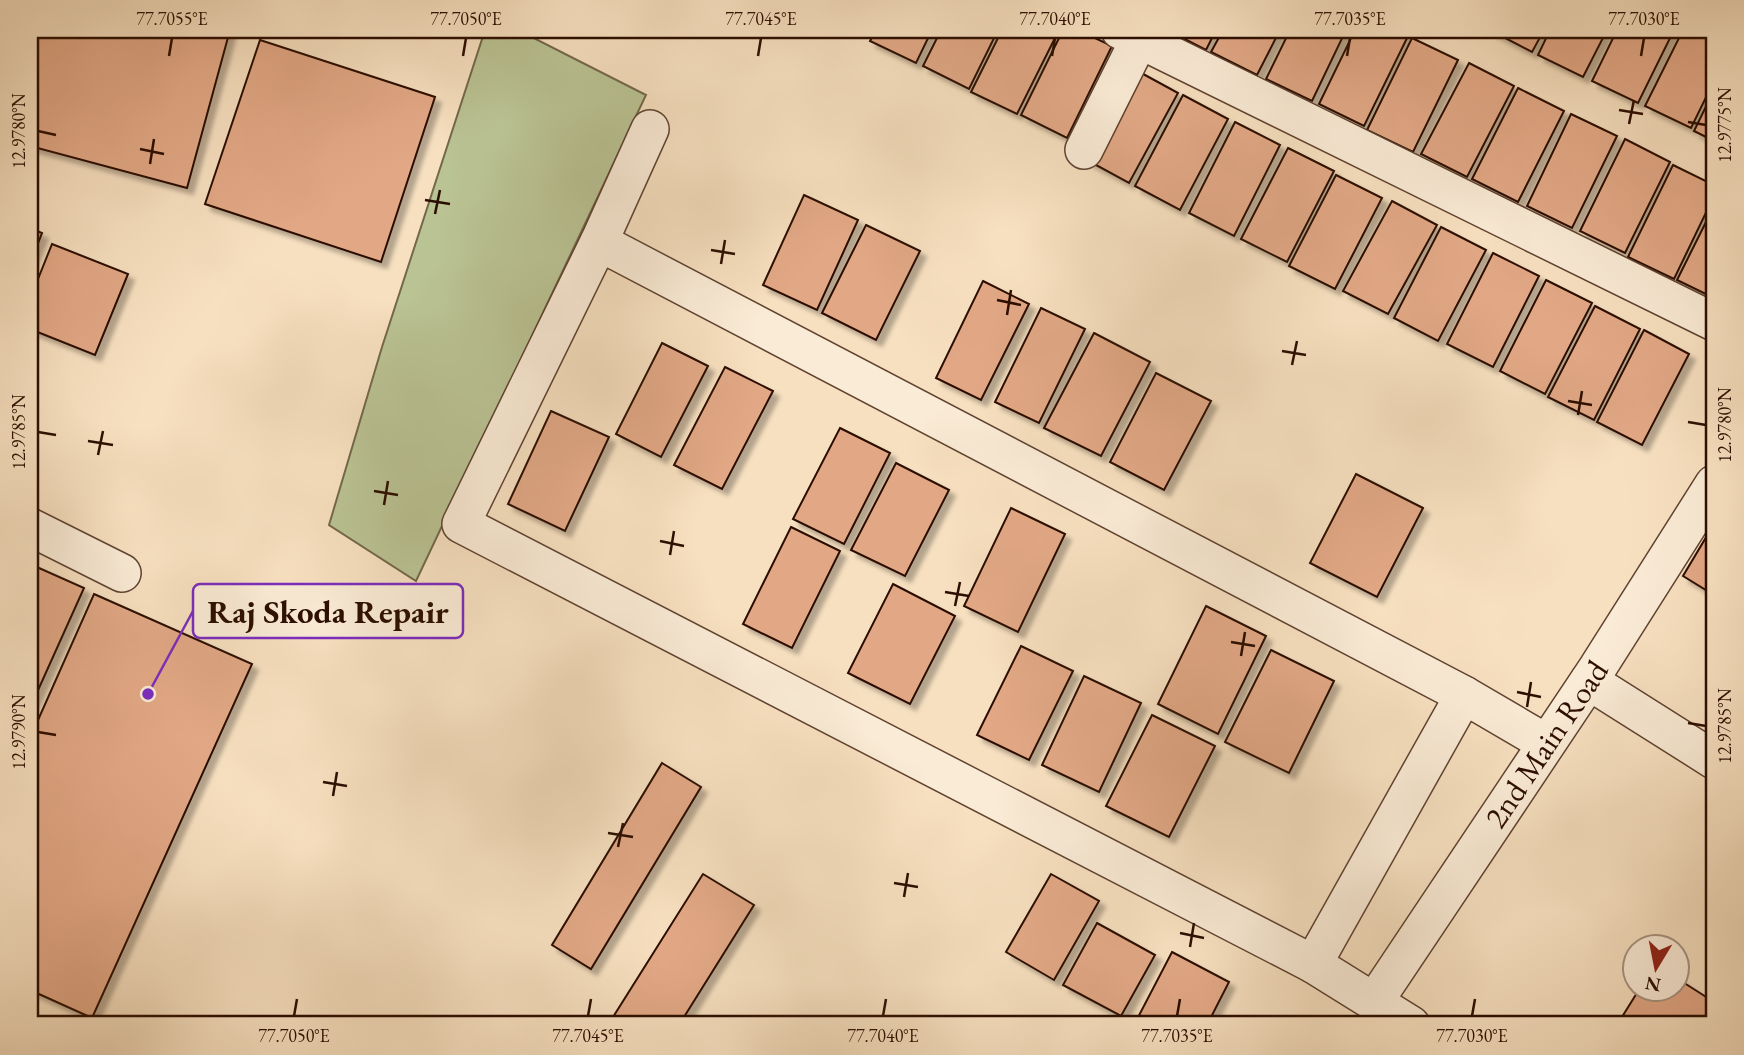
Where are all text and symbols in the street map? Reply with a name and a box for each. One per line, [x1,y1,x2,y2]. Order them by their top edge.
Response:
text: 77.7055°E [136,7,208,30]
text: 77.7050°E [430,7,502,30]
text: 77.7045°E [725,7,797,30]
text: 77.7040°E [1019,7,1091,30]
text: 77.7035°E [1314,7,1386,30]
text: 77.7030°E [1608,7,1680,30]
text: 12.9775°N [1713,87,1736,163]
text: 12.9780°N [7,93,30,169]
text: 12.9780°N [1713,387,1736,463]
text: 12.9785°N [7,394,30,470]
callout: Raj Skoda Repair [193,584,463,638]
text: Raj Skoda Repair [207,590,449,633]
street label: 2nd Main Road [1474,651,1618,836]
text: 12.9785°N [1713,688,1736,764]
text: 12.9790°N [7,694,30,770]
north arrow [1622,932,1692,1002]
text: N [1643,970,1663,998]
text: 77.7050°E [258,1024,330,1047]
text: 77.7045°E [552,1024,624,1047]
text: 77.7040°E [847,1024,919,1047]
text: 77.7035°E [1141,1024,1213,1047]
text: 77.7030°E [1436,1024,1508,1047]

